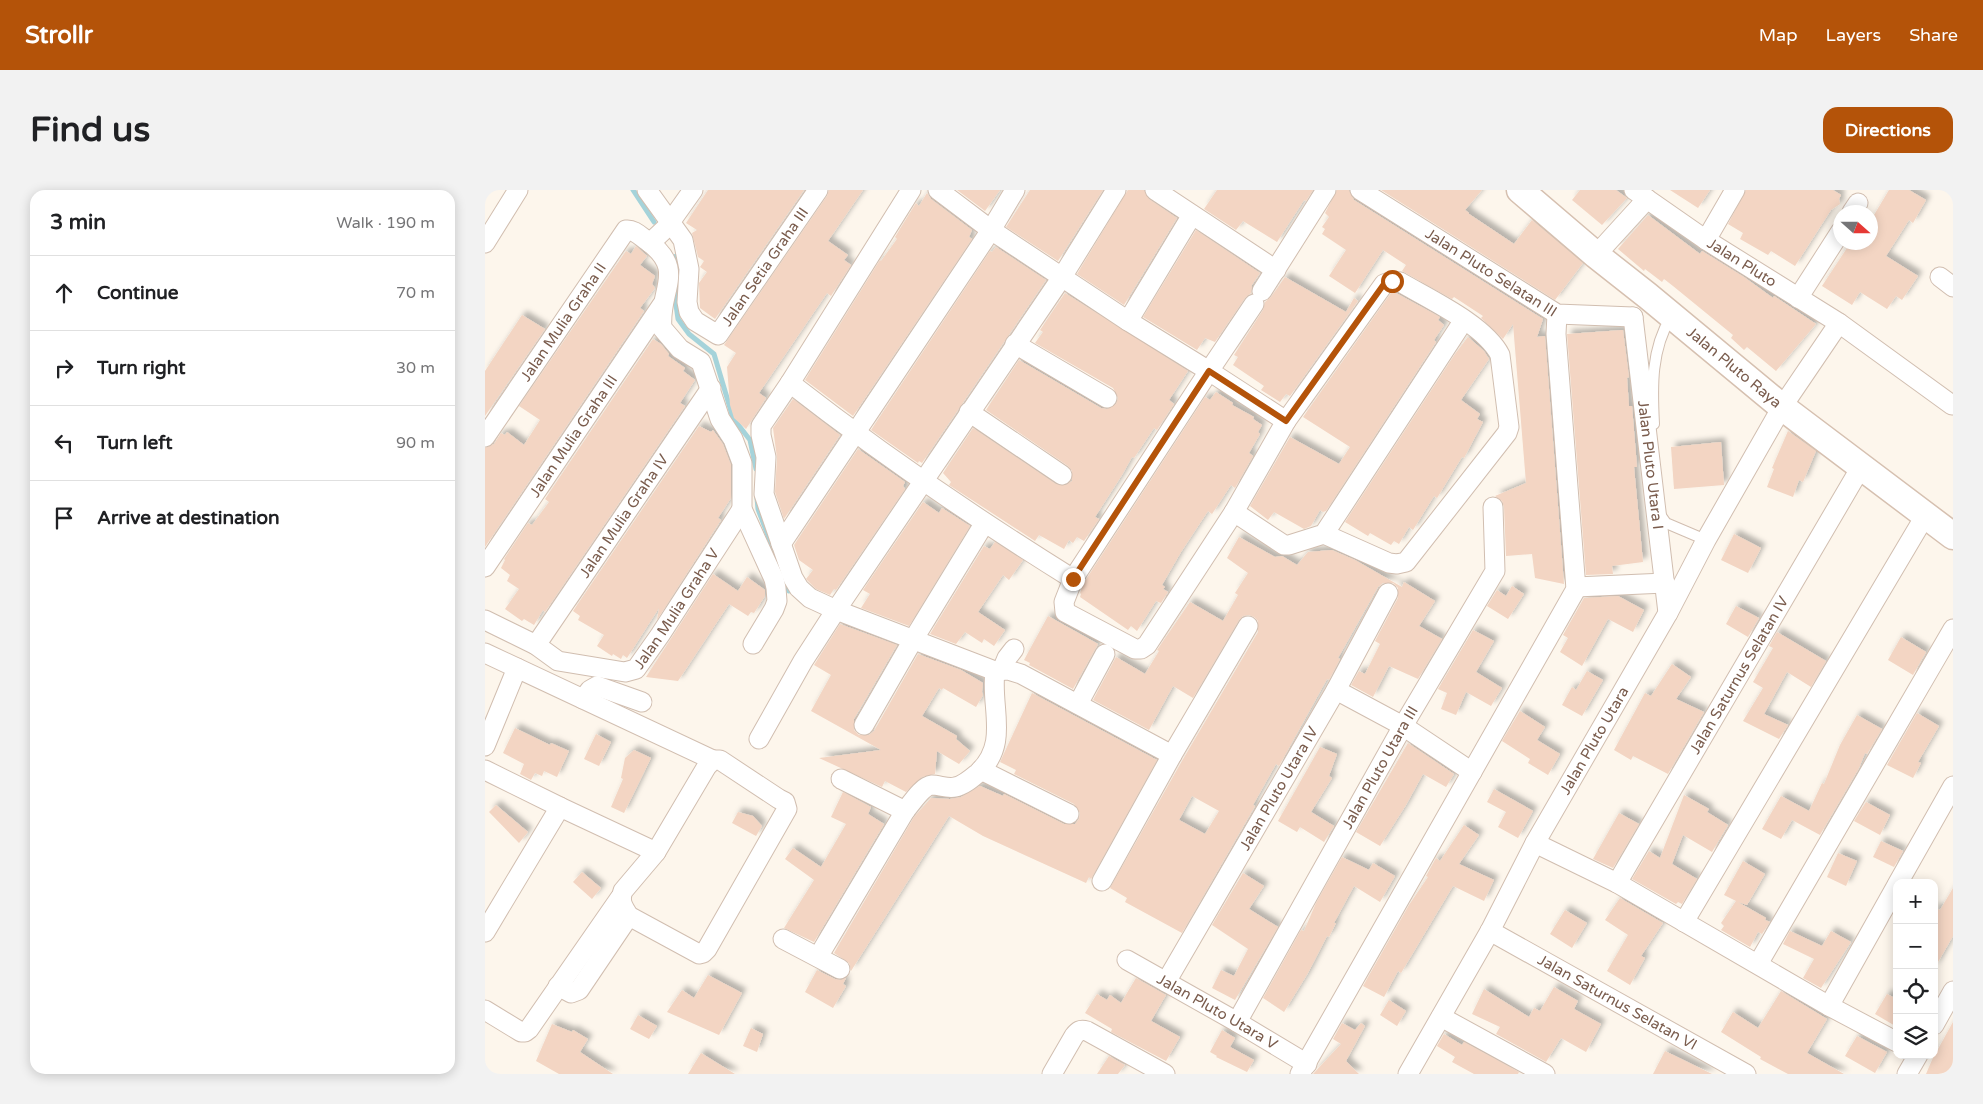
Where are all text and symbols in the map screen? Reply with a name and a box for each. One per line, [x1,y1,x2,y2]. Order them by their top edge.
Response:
text: Strollr [25,21,93,50]
text: Map [1759,24,1798,46]
text: Layers [1826,24,1881,46]
text: Share [1909,24,1958,46]
button: Directions [1823,107,1953,153]
text: Find us [30,109,150,151]
street label: Jalan Setia Graha III [718,204,812,330]
north arrow [1833,205,1878,250]
text: 3 min [50,210,106,235]
text: Walk · 190 m [336,213,435,233]
street label: Jalan Pluto Selatan III [1422,224,1560,321]
street label: Jalan Pluto [1704,234,1780,291]
street label: Jalan Mulia Graha II [517,259,610,385]
route start [1381,270,1404,293]
icon: ahead [50,279,78,307]
text: Continue [97,282,179,304]
text: 70 m [396,283,435,303]
street label: Jalan Pluto Raya [1683,323,1785,412]
icon: right [50,354,78,382]
text: Turn right [97,357,185,379]
text: 30 m [396,358,435,378]
street label: Jalan Mulia Graha III [526,371,621,501]
street label: Jalan Pluto Utara I [1634,399,1667,531]
icon: left [50,429,78,457]
text: Turn left [97,432,173,454]
text: 90 m [396,433,435,453]
street label: Jalan Mulia Graha IV [575,450,673,581]
icon: arrive [50,504,78,532]
text: Arrive at destination [97,507,280,529]
street label: Jalan Mulia Graha V [630,544,723,673]
route end [1062,568,1085,591]
street label: Jalan Saturnus Selatan IV [1686,593,1792,757]
street label: Jalan Pluto Utara [1556,683,1633,798]
street label: Jalan Pluto Utara III [1338,703,1422,832]
street label: Jalan Pluto Utara IV [1236,723,1322,854]
map controls [1893,879,1938,1059]
button: + [1893,879,1938,924]
button: − [1893,924,1938,969]
street label: Jalan Saturnus Selatan VI [1535,950,1700,1054]
button: locate [1893,969,1938,1014]
street label: Jalan Pluto Utara V [1154,970,1281,1054]
button: layers [1893,1014,1938,1059]

